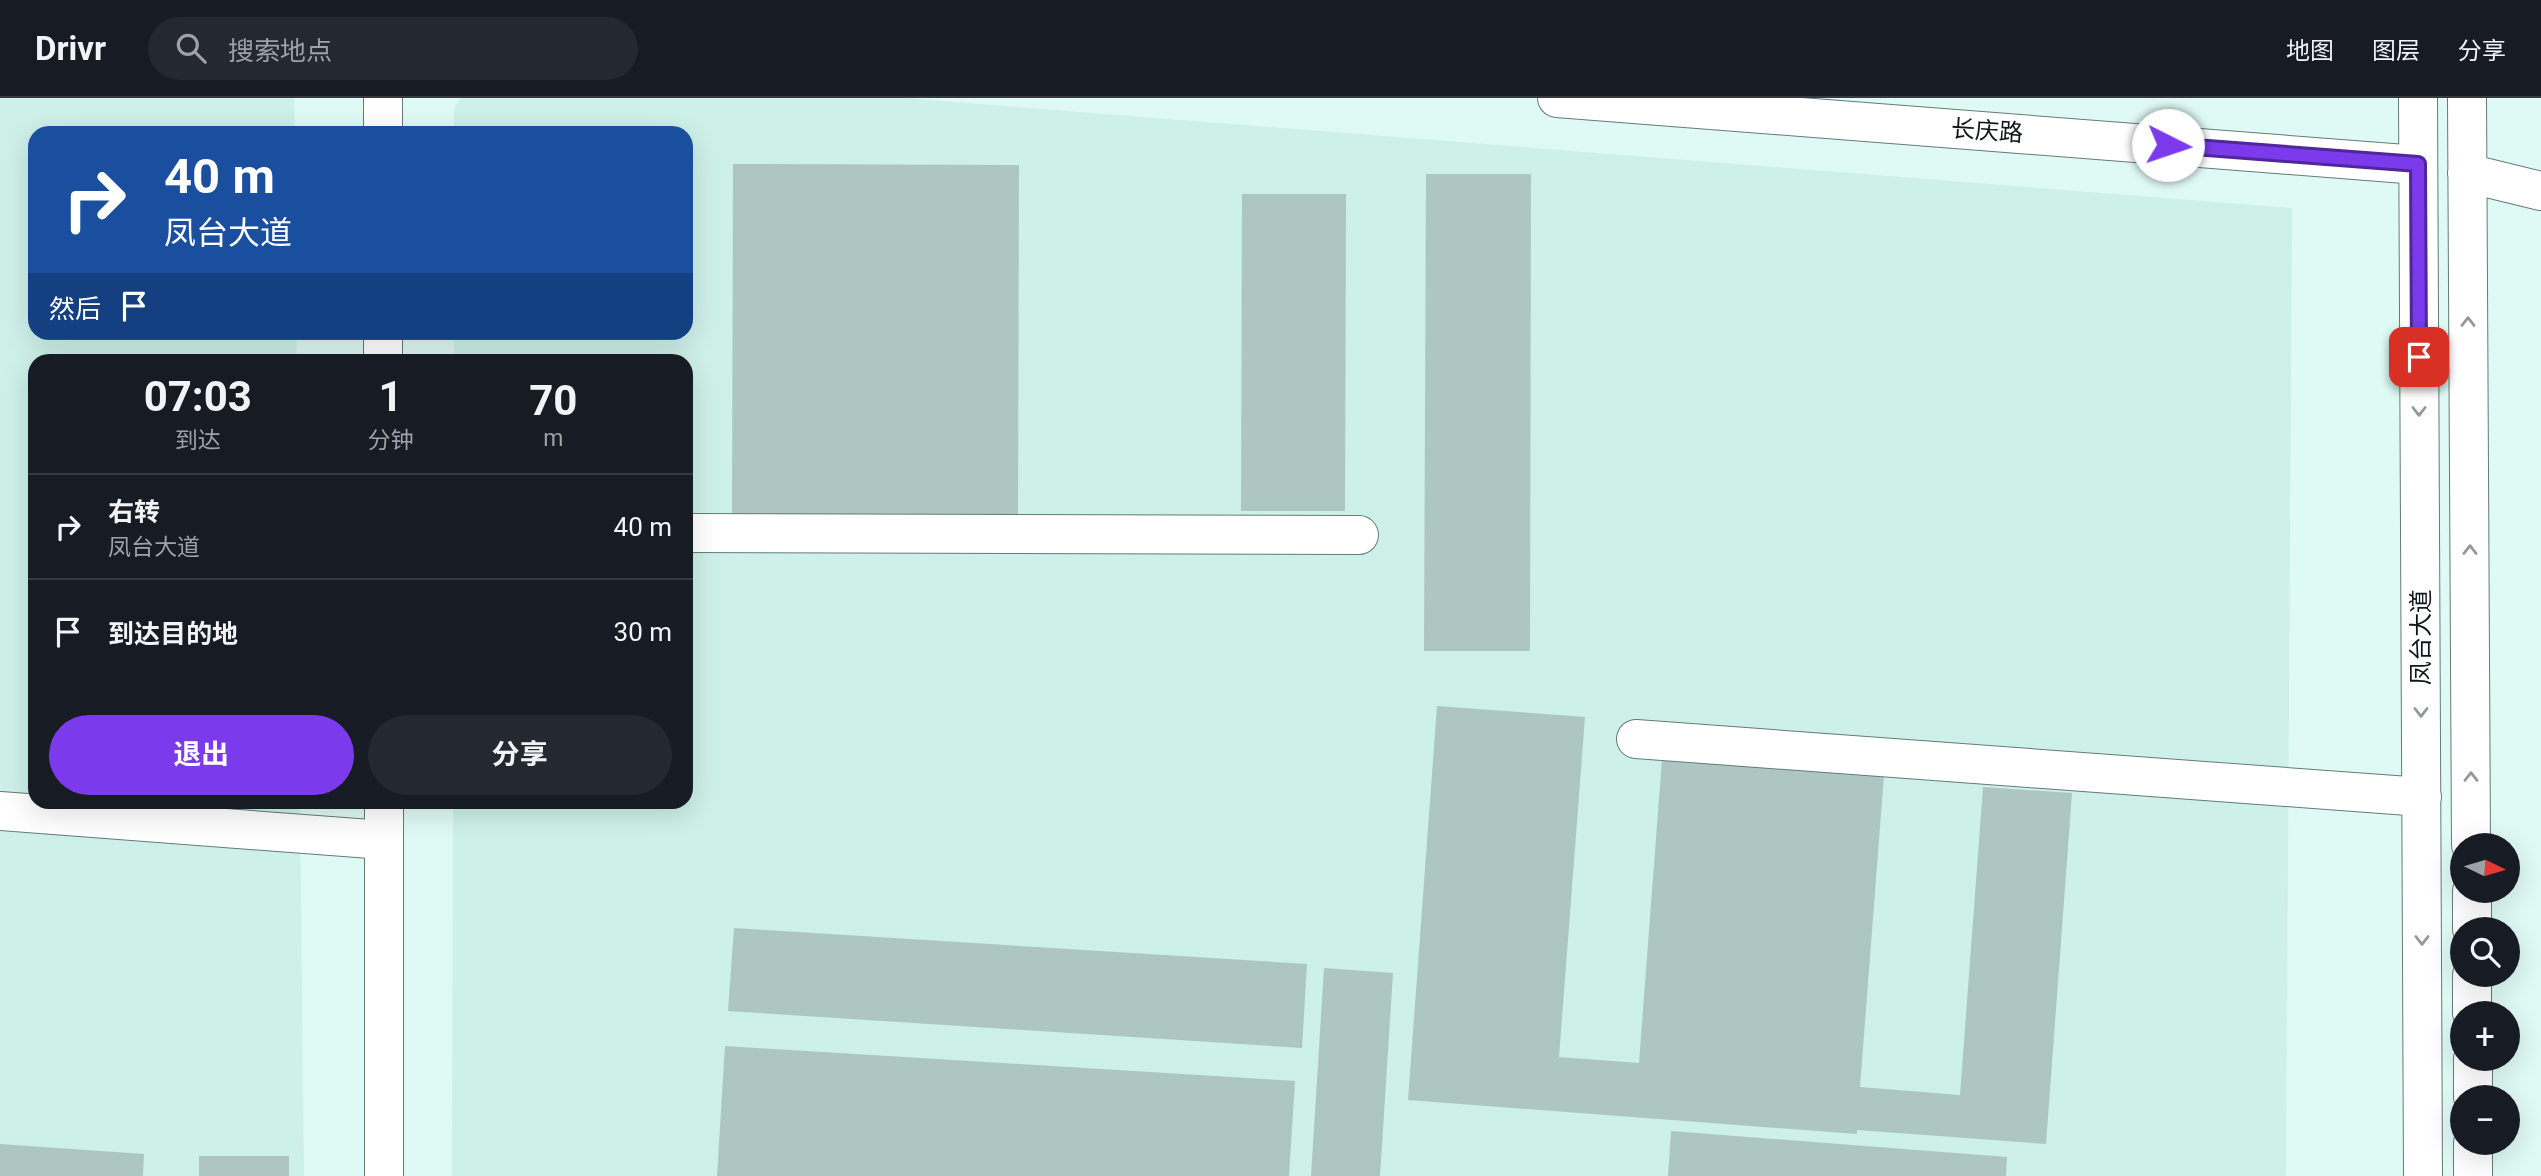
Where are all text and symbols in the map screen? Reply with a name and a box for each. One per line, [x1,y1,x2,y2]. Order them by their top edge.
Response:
search box [148,17,638,80]
text: Drivr [35,29,106,68]
icon: search [172,29,210,67]
text: 搜索地点 [228,36,332,66]
text: 地图 [2286,37,2334,65]
text: 图层 [2372,37,2420,65]
text: 分享 [2458,37,2506,65]
position arrow [2131,108,2205,182]
street label: 长庆路 [1950,115,2024,147]
text: 40 m [164,148,275,205]
icon: right [49,154,140,245]
text: 凤台大道 [164,214,292,252]
icon: arrive [115,287,153,325]
text: 然后 [49,294,101,324]
one-way arrow [2460,316,2476,327]
pin [2389,327,2449,387]
icon: arrive [2400,338,2438,376]
text: 07:03 [144,372,252,421]
text: 1 [378,372,403,421]
text: 70 [529,376,577,425]
one-way arrow [2411,406,2427,417]
text: m [543,425,563,452]
text: 到达 [175,427,221,454]
text: 分钟 [368,427,414,454]
text: 右转 [108,497,160,527]
icon: right [49,508,87,546]
text: 40 m [614,512,672,542]
text: 凤台大道 [108,534,200,561]
one-way arrow [2462,544,2477,555]
street label: 凤台大道 [2407,589,2435,685]
icon: arrive [49,613,87,651]
text: 30 m [614,617,672,647]
text: 到达目的地 [108,619,238,649]
one-way arrow [2413,707,2429,718]
button: 退出 [49,715,354,795]
button: 分享 [368,715,672,795]
one-way arrow [2463,771,2479,782]
north arrow [2450,833,2520,903]
map controls [2450,833,2520,1155]
button: search [2450,917,2520,987]
one-way arrow [2414,935,2430,945]
button: + [2450,1001,2520,1071]
button: − [2450,1085,2520,1155]

